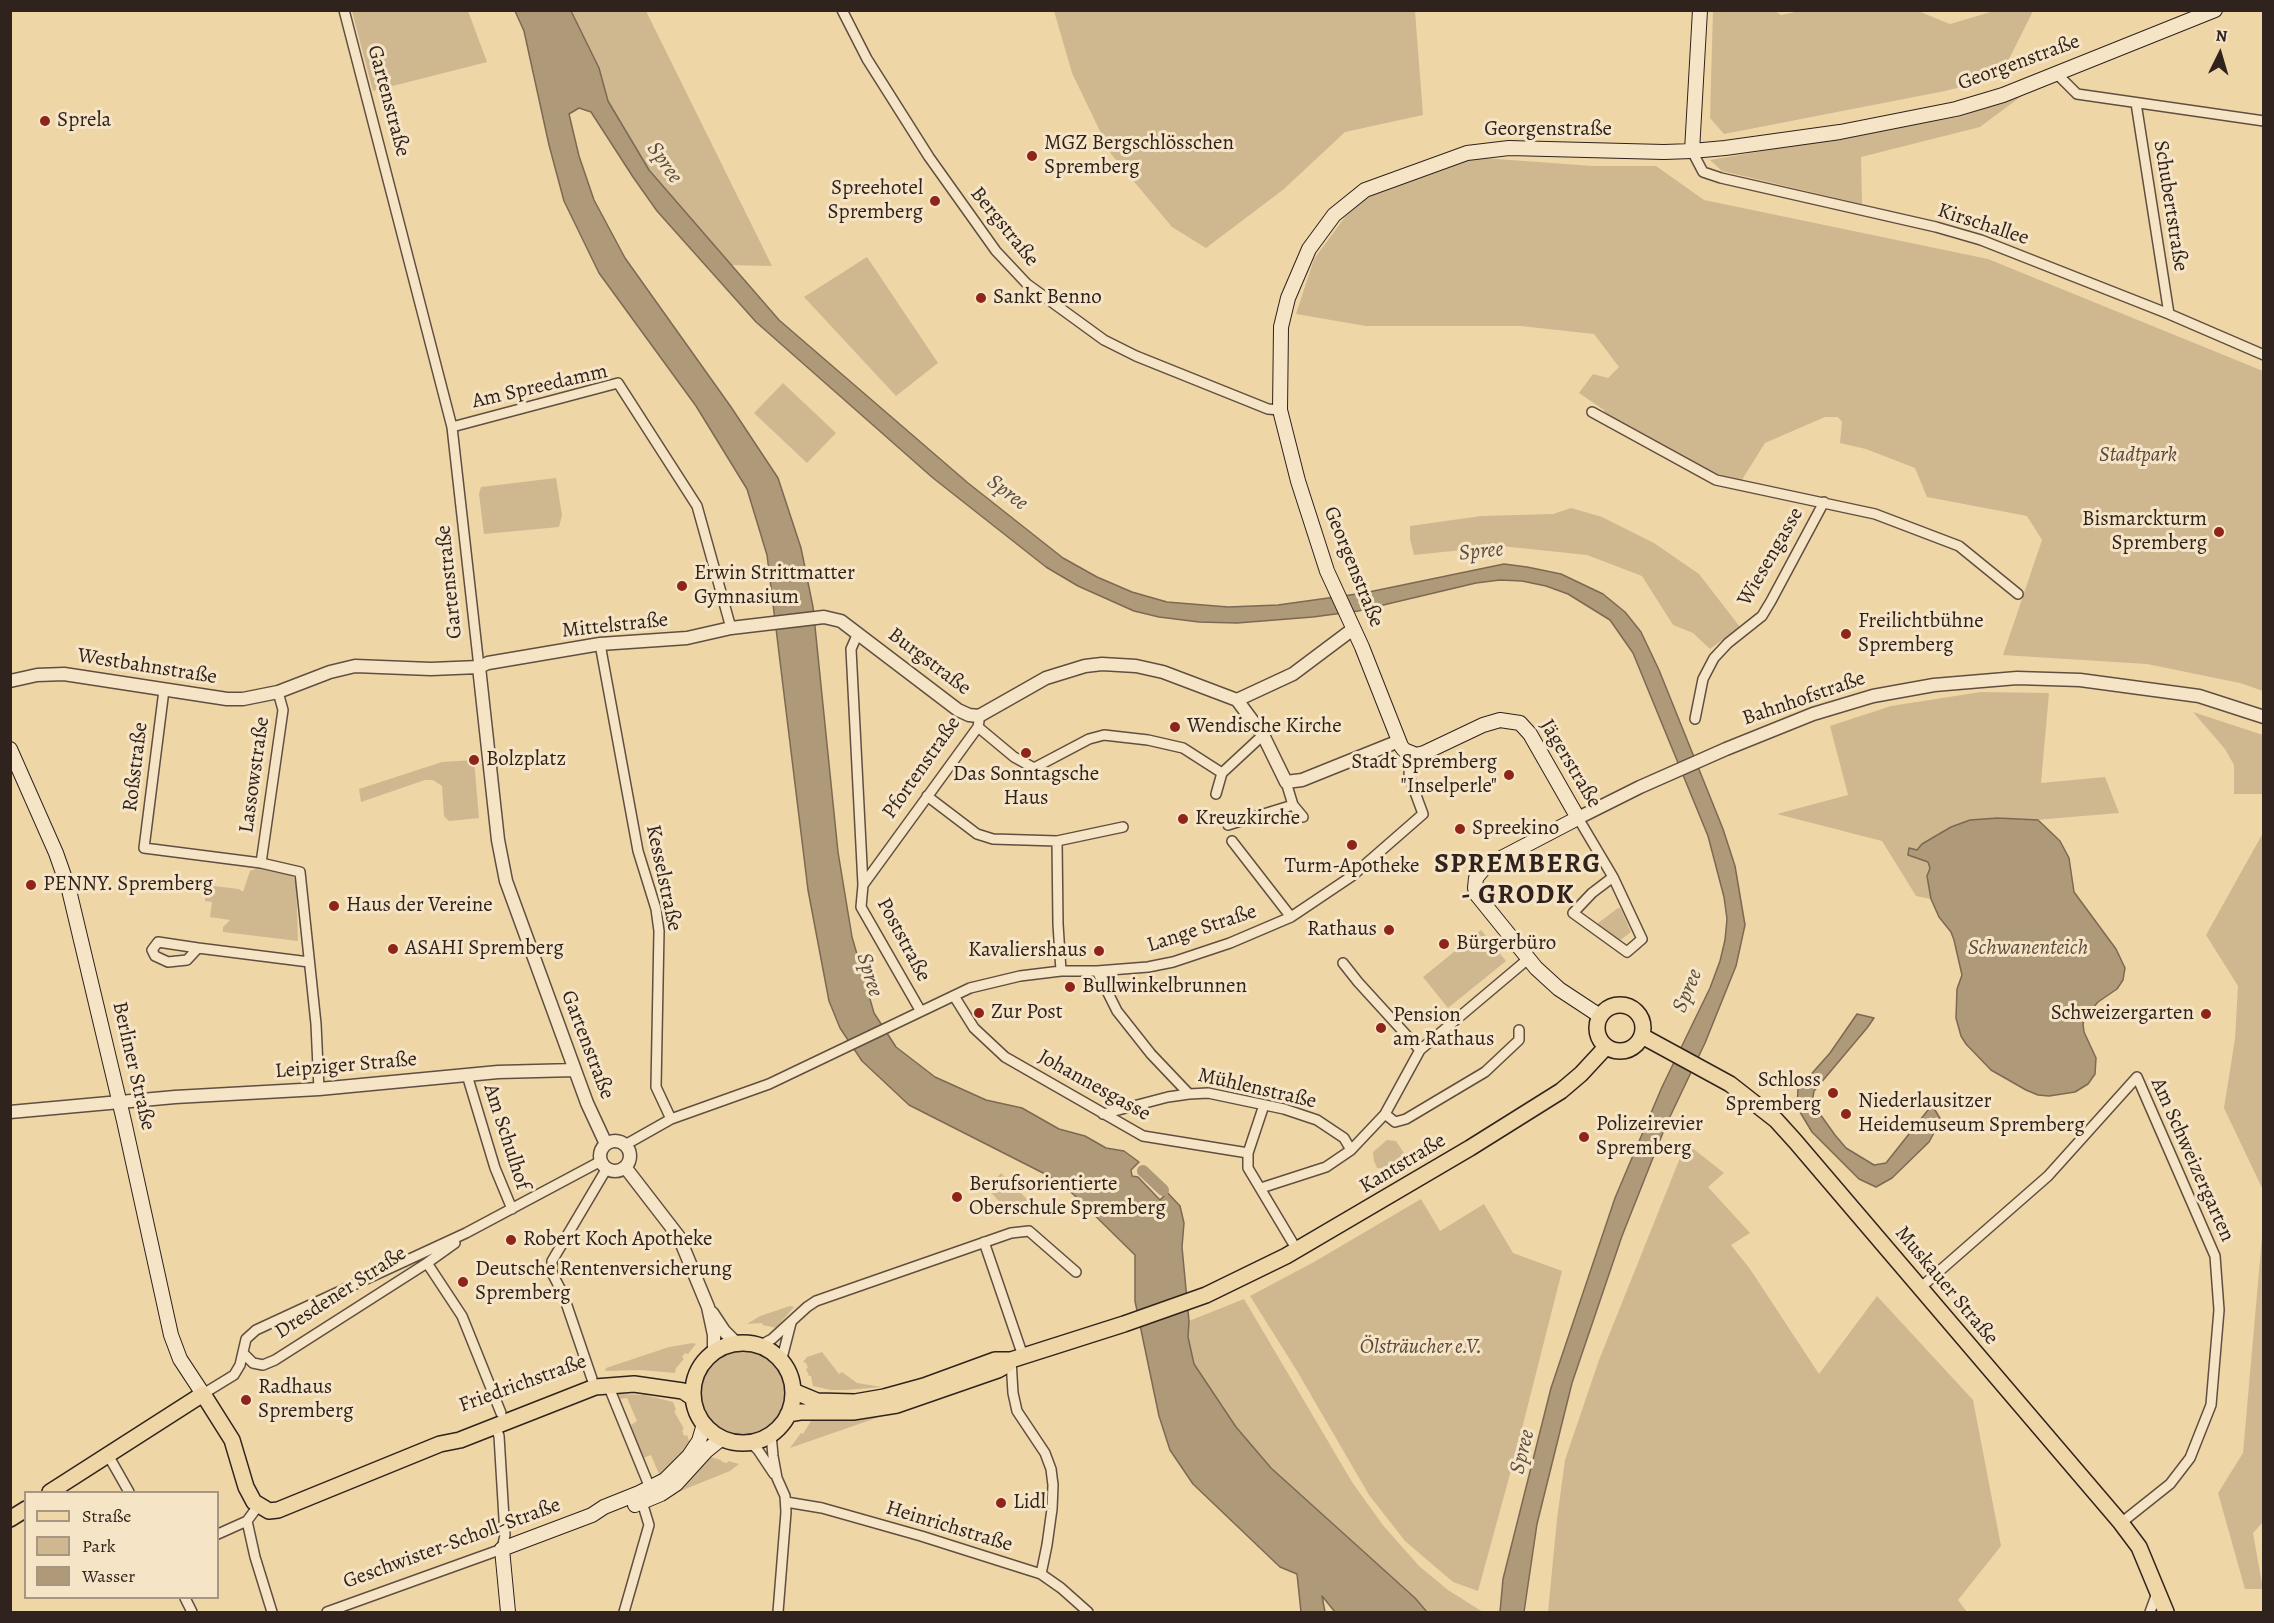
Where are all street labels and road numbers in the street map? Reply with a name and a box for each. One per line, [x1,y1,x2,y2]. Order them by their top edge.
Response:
street label: Georgenstraße [1955,29,2083,97]
street label: Gartenstraße [361,43,415,159]
street label: Georgenstraße [1484,117,1612,143]
street label: Schubertstraße [2147,139,2193,273]
street label: Bergstraße [964,182,1044,272]
street label: Kirschallee [1934,198,2032,252]
street label: Am Spreedamm [470,359,610,415]
street label: Georgenstraße [1317,503,1389,631]
street label: Wiesengasse [1733,503,1809,611]
street label: Gartenstraße [431,524,469,640]
street label: Mittelstraße [561,608,669,644]
street label: Burgstraße [883,623,975,701]
street label: Westbahnstraße [76,644,218,690]
street label: Bahnhofstraße [1739,666,1869,732]
street label: Pfortenstraße [877,712,967,824]
street label: Lassowstraße [234,715,276,835]
street label: Jägerstraße [1534,715,1606,813]
street label: Roßstraße [118,721,154,813]
street label: Kesselstraße [639,822,687,934]
street label: Poststraße [870,894,936,986]
street label: Lange Straße [1144,899,1260,959]
street label: Gartenstraße [555,987,619,1103]
street label: Berliner Straße [106,999,160,1133]
street label: Johannesgasse [1033,1045,1155,1127]
street label: Leipziger Straße [274,1047,418,1085]
street label: Mühlenstraße [1195,1063,1319,1115]
street label: Am Schweizergarten [2145,1074,2239,1246]
street label: Am Schulhof [477,1081,535,1193]
street label: Kantstraße [1355,1128,1451,1200]
street label: Muskauer Straße [1889,1221,2003,1351]
street label: Dresdener Straße [271,1241,411,1345]
street label: Friedrichstraße [456,1349,590,1419]
street label: Geschwister-Scholl-Straße [340,1493,564,1595]
street label: Heinrichstraße [883,1496,1015,1558]

